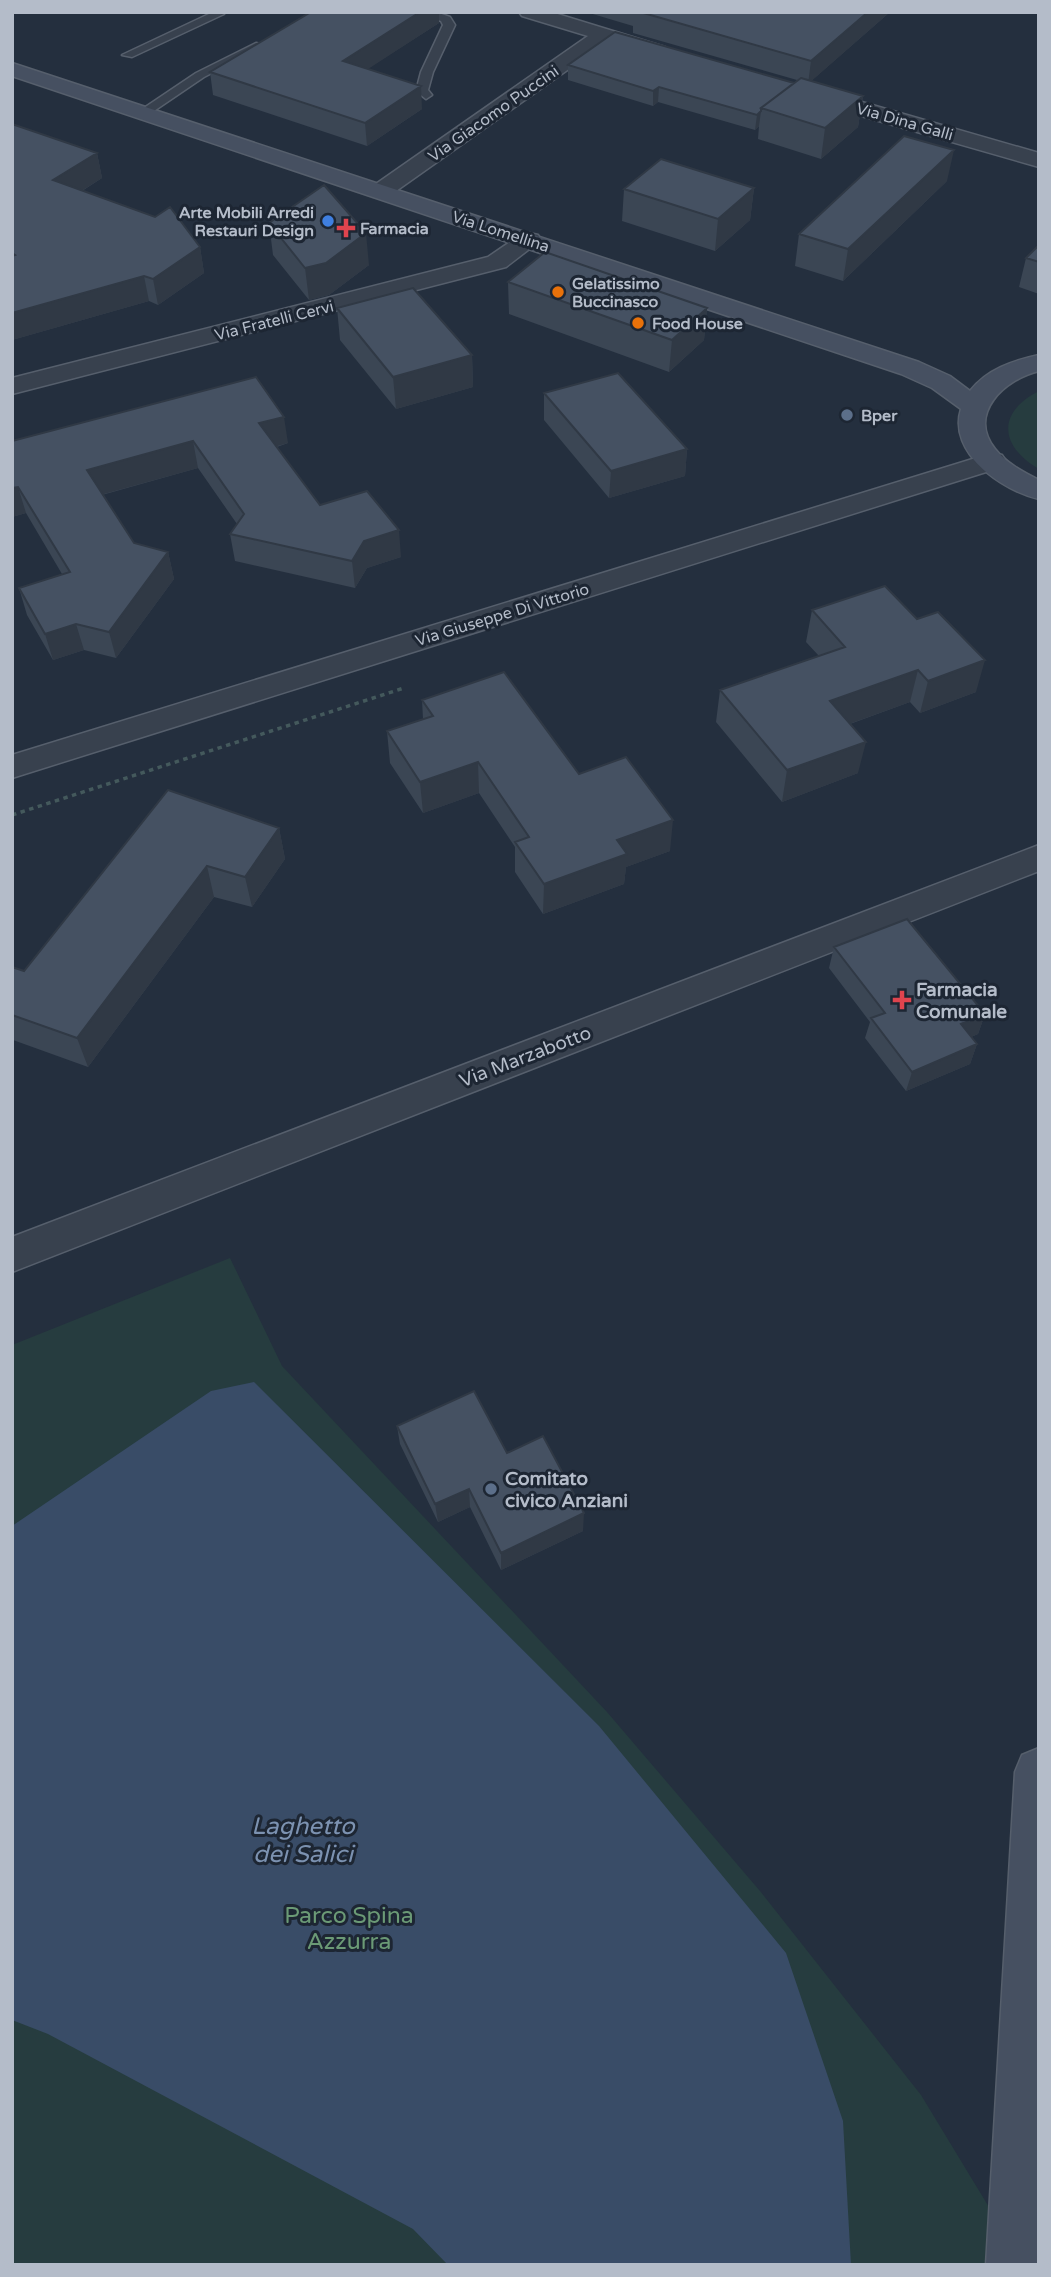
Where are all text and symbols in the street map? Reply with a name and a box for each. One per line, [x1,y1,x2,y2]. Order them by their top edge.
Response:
street label: Via Giacomo Puccini [424,61,563,166]
street label: Via Dina Galli [854,99,955,145]
place label: Arte Mobili Arredi Restauri Design [179,203,314,241]
street label: Via Lomellina [449,207,552,257]
marker: Arte Mobili Arredi Restauri Design [320,213,336,229]
place label: Farmacia [360,219,429,239]
marker: Farmacia [338,220,354,236]
place label: Gelatissimo Buccinasco [572,274,660,312]
marker: Gelatissimo Buccinasco [550,284,566,300]
street label: Via Fratelli Cervi [213,297,336,345]
place label: Food House [652,314,743,334]
marker: Food House [630,315,646,331]
place label: Bper [861,406,898,426]
marker: Bper [839,407,855,423]
street label: Via Giuseppe Di Vittorio [413,579,592,651]
place label: Farmacia Comunale [916,979,1007,1023]
marker: Farmacia Comunale [894,992,910,1008]
street label: Via Marzabotto [456,1022,594,1092]
place label: Comitato civico Anziani [505,1468,628,1512]
marker: Comitato civico Anziani [483,1481,499,1497]
water label: Laghetto dei Salici [251,1812,356,1869]
park label: Parco Spina Azzurra [284,1902,414,1956]

